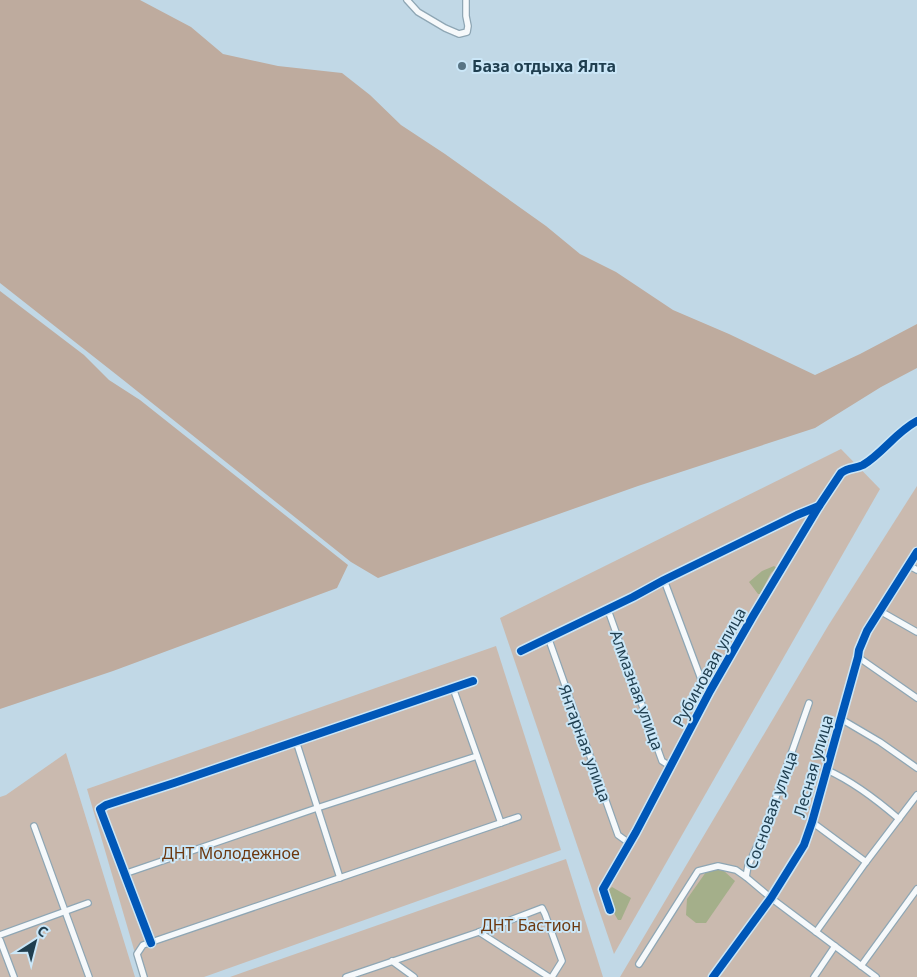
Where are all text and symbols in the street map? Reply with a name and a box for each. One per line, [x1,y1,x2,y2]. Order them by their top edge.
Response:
place label: База отдыха Ялта [472,55,616,77]
marker: База отдыха Ялта [456,60,468,72]
street label: Рубиновая улица [667,603,751,731]
street label: Алмазная улица [605,627,669,753]
street label: Янтарная улица [554,681,616,805]
street label: Лесная улица [788,712,838,820]
street label: Сосновая улица [740,748,802,872]
park label: ДНТ Молодежное [162,842,300,864]
park label: ДНТ Бастион [481,914,581,936]
north arrow [10,917,60,967]
text: С [34,921,52,941]

